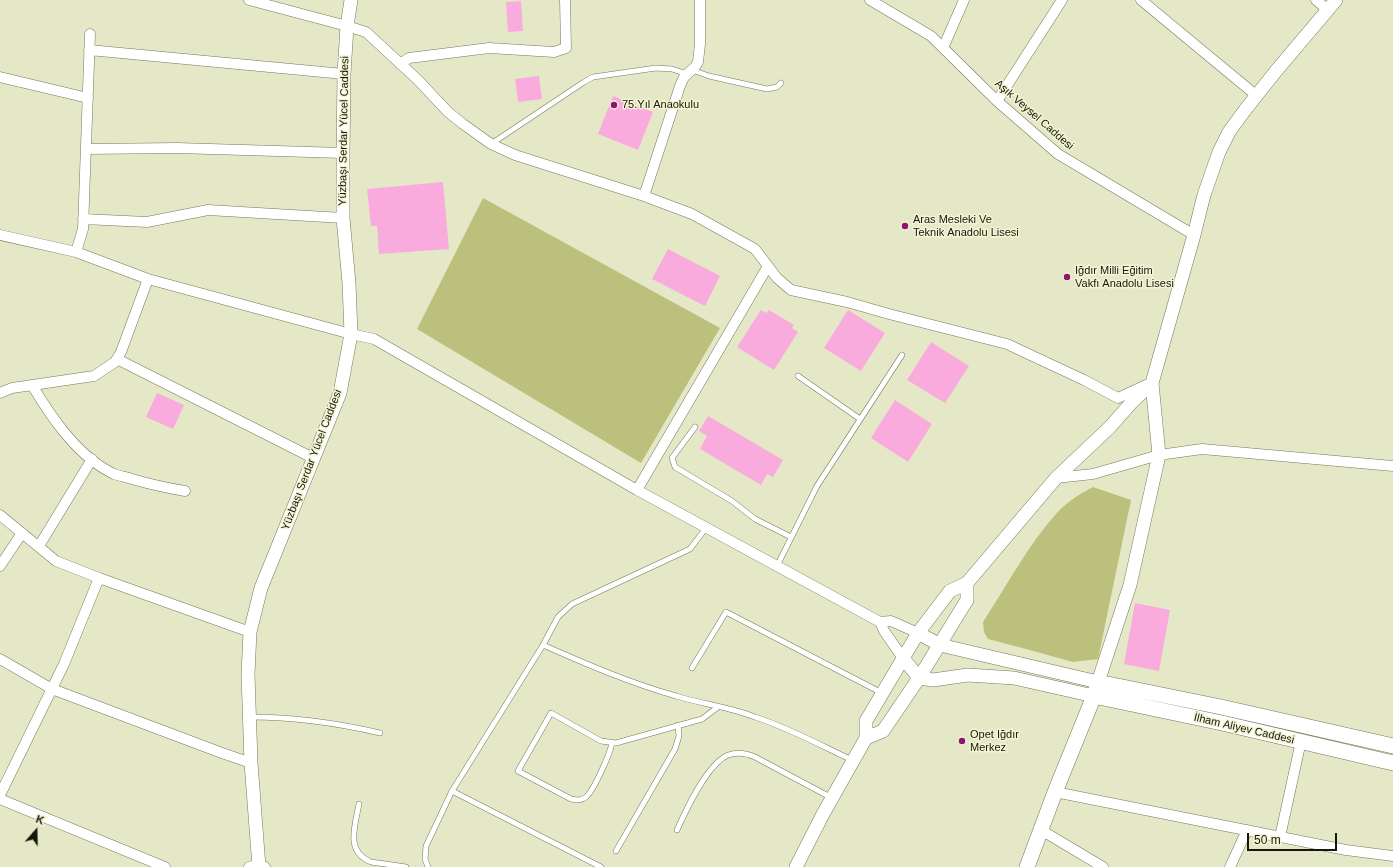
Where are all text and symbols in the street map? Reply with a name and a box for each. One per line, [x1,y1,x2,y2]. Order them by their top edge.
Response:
street label: Yüzbaşı Serdar Yücel Caddesi [336,56,352,206]
street label: Aşık Veysel Caddesi [992,77,1076,153]
place label: 75.Yıl Anaokulu [622,98,699,112]
marker: 75.Yıl Anaokulu [609,100,619,110]
place label: Aras Mesleki Ve Teknik Anadolu Lisesi [913,213,1019,239]
marker: Aras Mesleki Ve Teknik Anadolu Lisesi [900,221,910,231]
place label: Iğdır Milli Eğitim Vakfı Anadolu Lisesi [1075,264,1174,290]
marker: Iğdır Milli Eğitim Vakfı Anadolu Lisesi [1062,272,1072,282]
street label: Yüzbaşı Serdar Yücel Caddesi [279,388,345,532]
street label: İlham Aliyev Caddesi [1192,711,1296,747]
place label: Opet Iğdır Merkez [970,728,1019,754]
marker: Opet Iğdır Merkez [957,736,967,746]
north arrow [16,811,56,851]
text: K [34,813,46,827]
scale bar [1249,825,1339,851]
text: 50 m [1254,833,1281,847]

